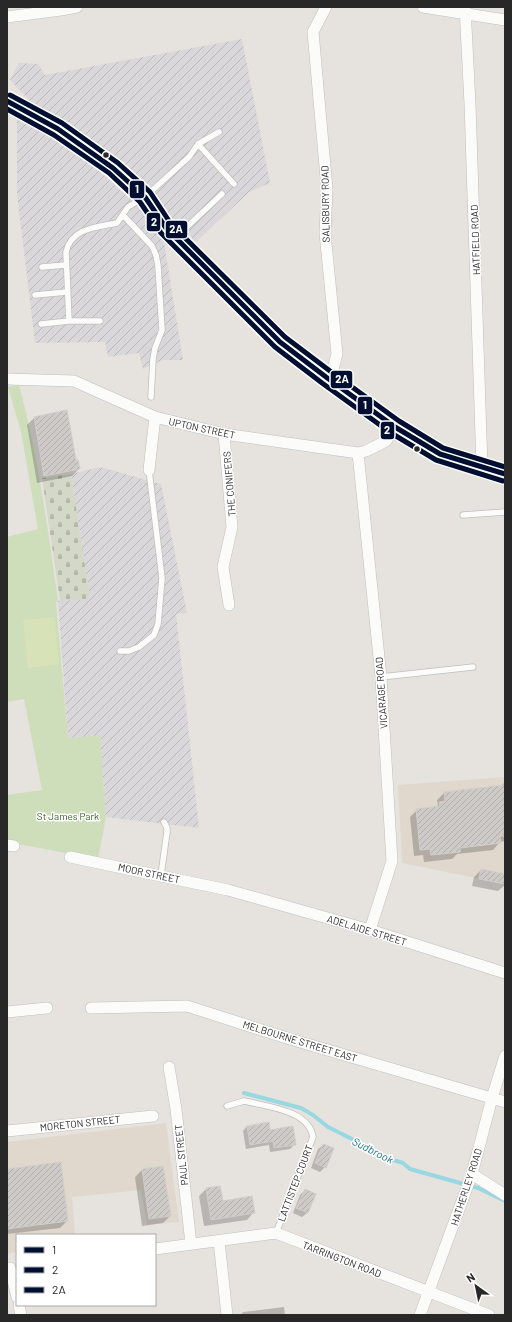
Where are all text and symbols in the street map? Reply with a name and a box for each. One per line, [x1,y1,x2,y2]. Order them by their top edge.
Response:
unlabelled marker [101,150,111,160]
street label: SALISBURY ROAD [318,165,332,243]
line badge: 1 [129,180,145,199]
text: 1 [135,182,139,195]
street label: HATFIELD ROAD [468,205,482,275]
line badge: 2 [146,212,161,232]
text: 2 [151,215,157,228]
line badge: 2A [165,220,188,239]
text: 2A [169,222,183,235]
line badge: 2A [330,370,353,389]
text: 2A [335,372,349,385]
line badge: 1 [357,396,373,415]
text: 1 [363,398,367,411]
street label: UPTON STREET [168,415,237,441]
line badge: 2 [380,421,395,440]
text: 2 [384,423,390,436]
unlabelled marker [412,444,422,454]
street label: THE CONIFERS [220,451,238,517]
street label: VICARAGE ROAD [373,657,389,729]
park label: St James Park [37,810,99,822]
street label: MOOR STREET [117,861,181,885]
street label: ADELAIDE STREET [326,912,409,948]
street label: MELBOURNE STREET EAST [241,1018,359,1064]
street label: MORETON STREET [39,1113,121,1133]
street label: PAUL STREET [172,1124,190,1186]
water label: Sudbrook [350,1134,396,1166]
street label: LATTISTEP COURT [275,1143,315,1223]
street label: HATHERLEY ROAD [448,1147,484,1227]
legend [16,1234,156,1306]
street label: TARRINGTON ROAD [301,1238,383,1280]
text: 1 [52,1242,56,1256]
text: 2 [52,1262,58,1276]
north arrow [456,1266,496,1306]
text: N [464,1270,477,1285]
text: 2A [52,1282,66,1296]

